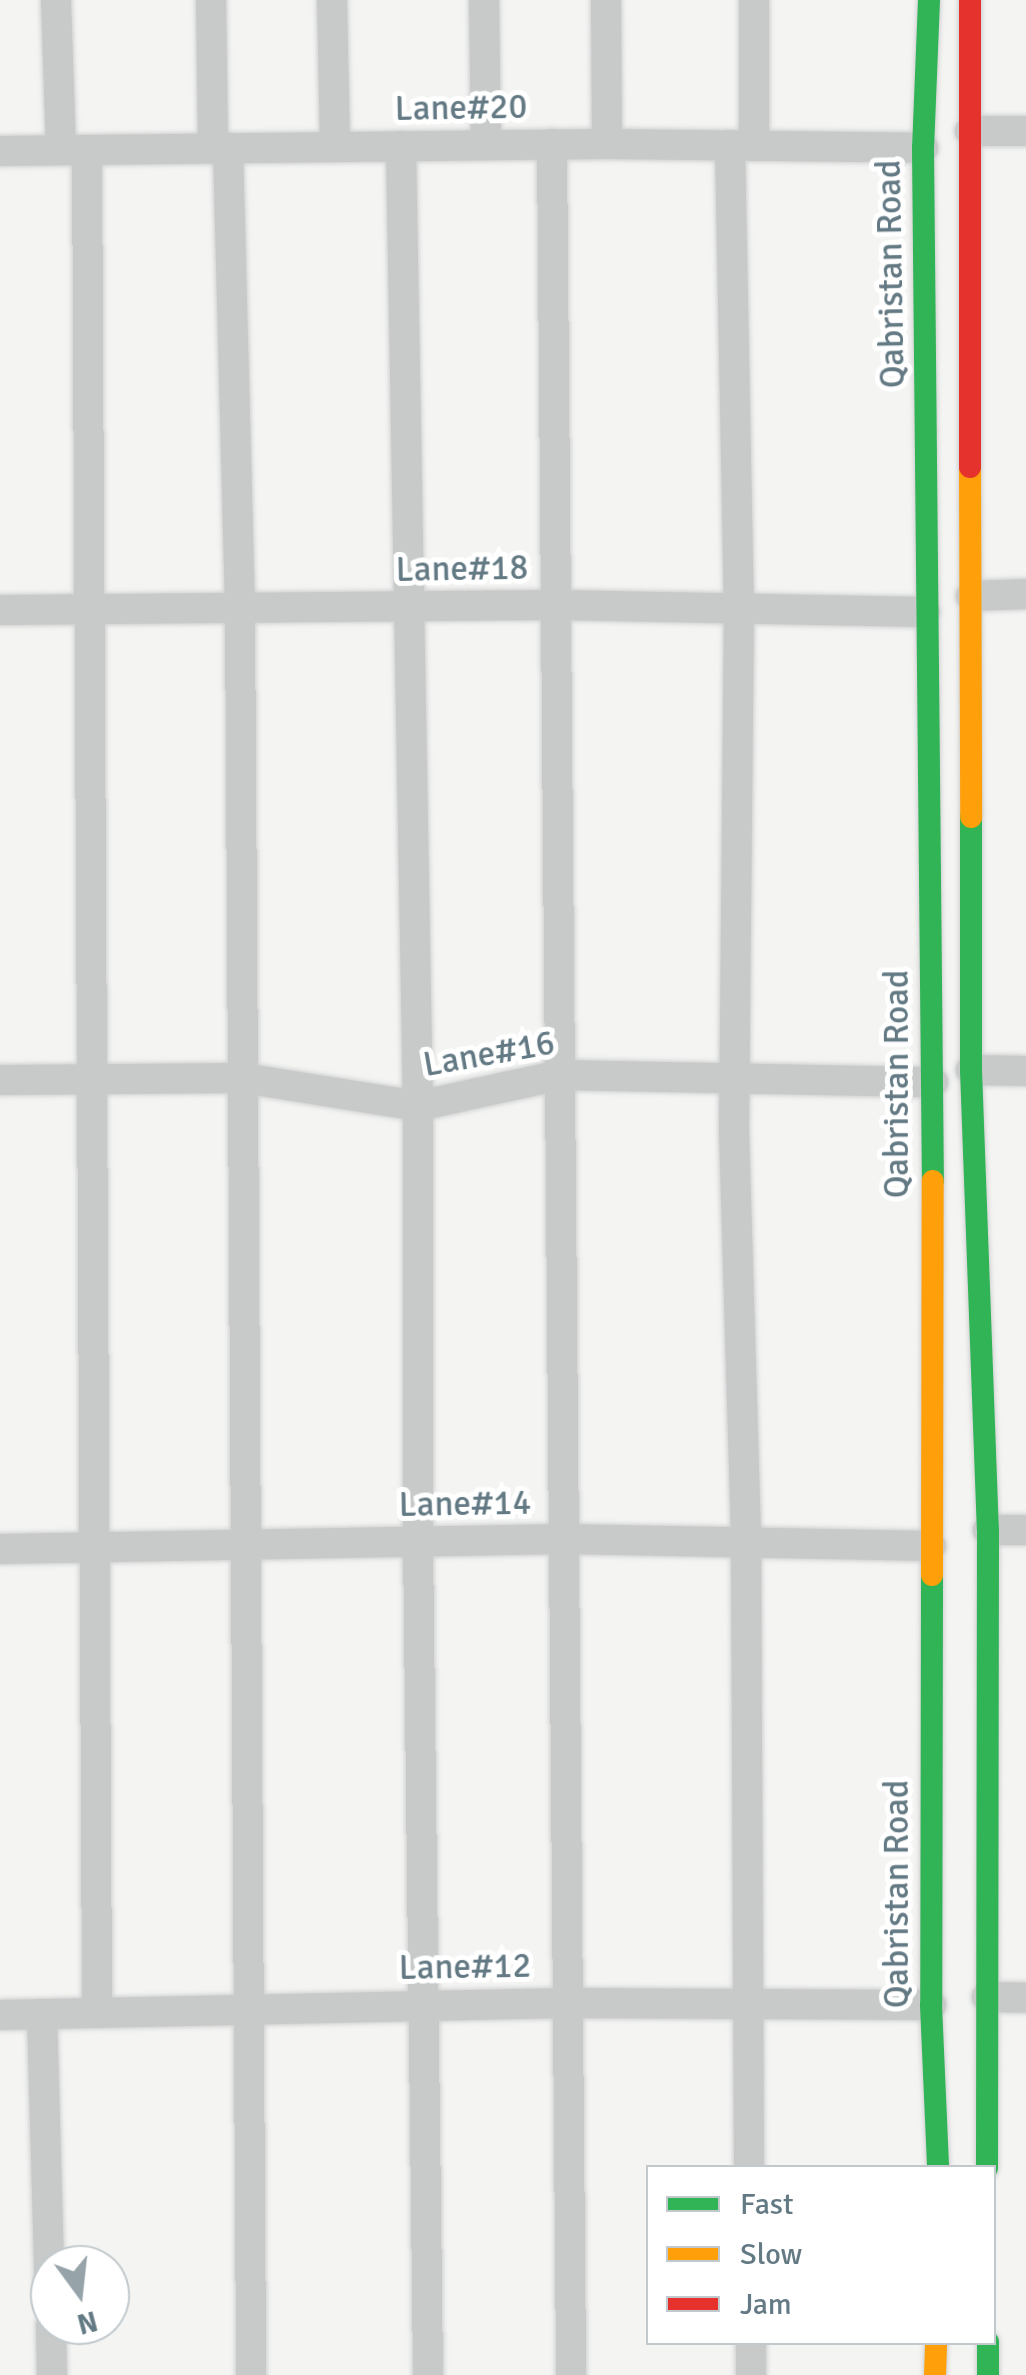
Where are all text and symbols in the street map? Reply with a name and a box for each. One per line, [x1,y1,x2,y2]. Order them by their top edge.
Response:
street label: Lane#20 [394,86,528,130]
street label: Qabristan Road [868,159,914,389]
street label: Lane#18 [395,547,529,591]
street label: Qabristan Road [876,970,918,1198]
street label: Lane#16 [420,1022,558,1086]
street label: Lane#14 [398,1482,532,1526]
street label: Qabristan Road [876,1780,918,2008]
street label: Lane#12 [398,1945,532,1989]
legend [646,2165,996,2345]
text: Fast [740,2186,793,2223]
text: Slow [740,2236,802,2273]
north arrow [30,2245,130,2345]
text: Jam [740,2286,792,2323]
text: N [73,2303,101,2341]

